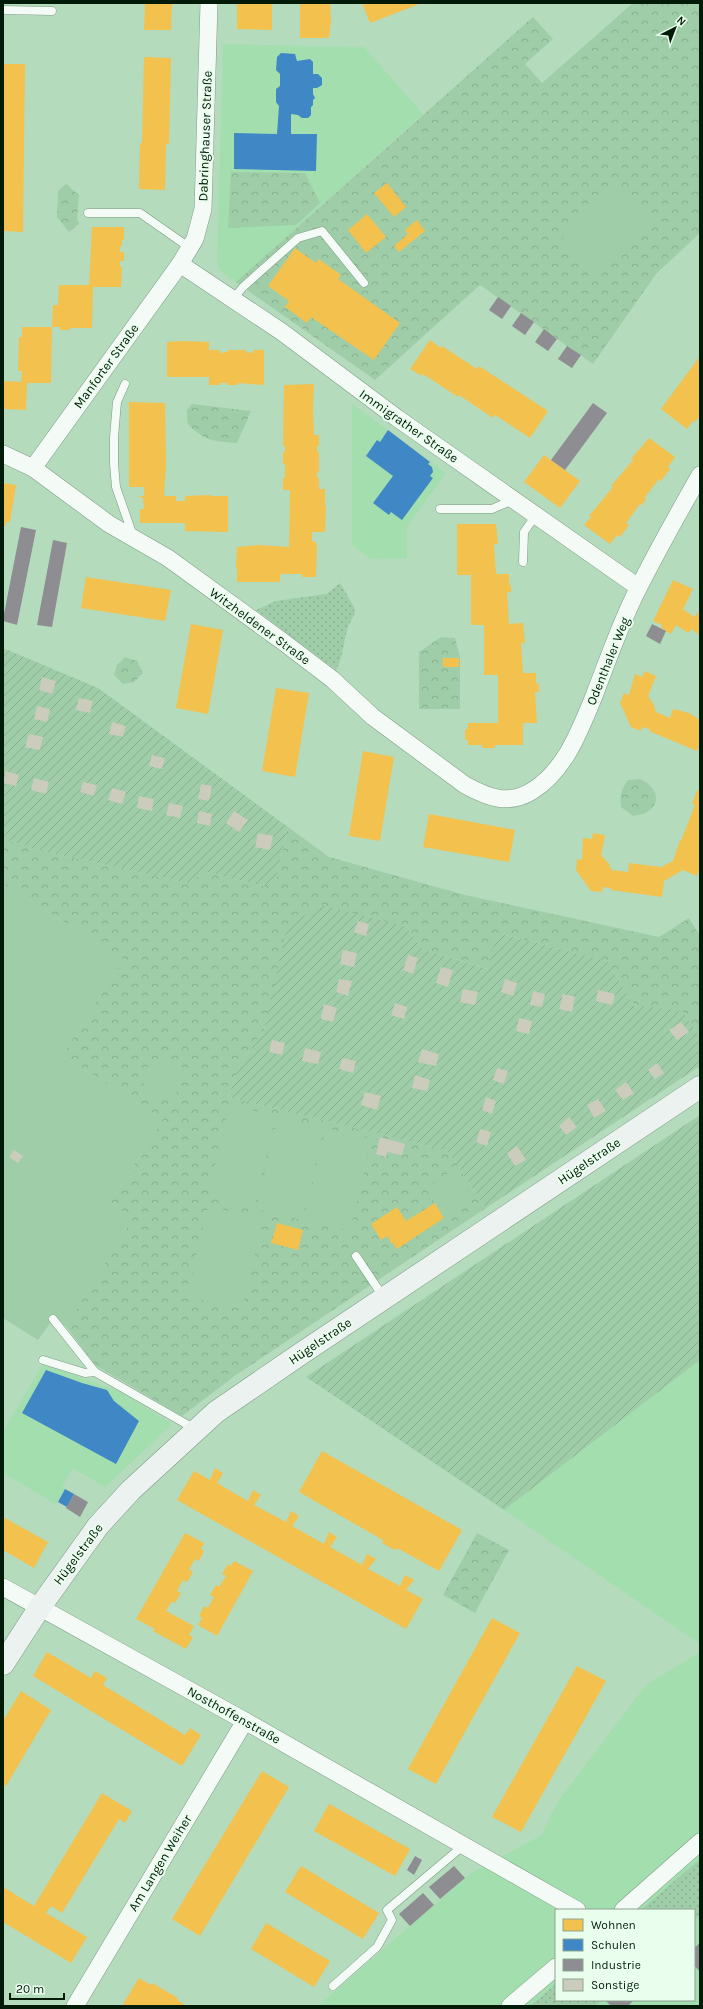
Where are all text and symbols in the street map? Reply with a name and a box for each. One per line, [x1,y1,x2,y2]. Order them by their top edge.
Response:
north arrow [655,8,695,48]
text: N [674,13,689,28]
street label: Dabringhauser Straße [195,70,215,202]
street label: Manforter Straße [70,321,142,411]
street label: Immigrather Straße [357,386,462,466]
street label: Witzheldener Straße [207,584,313,668]
street label: Odenthaler Weg [583,614,633,707]
street label: Hügelstraße [555,1134,623,1187]
street label: Hügelstraße [286,1314,354,1367]
street label: Hügelstraße [50,1520,106,1587]
street label: Nosthoffenstraße [185,1683,284,1747]
street label: Am Langen Weiher [125,1812,195,1914]
legend [555,1909,695,2001]
text: Wohnen [591,1918,636,1932]
text: Schulen [591,1938,636,1952]
text: Industrie [591,1958,641,1972]
scale bar [10,1975,64,2001]
text: Sonstige [591,1978,639,1992]
text: 20 m [16,1982,44,1996]

